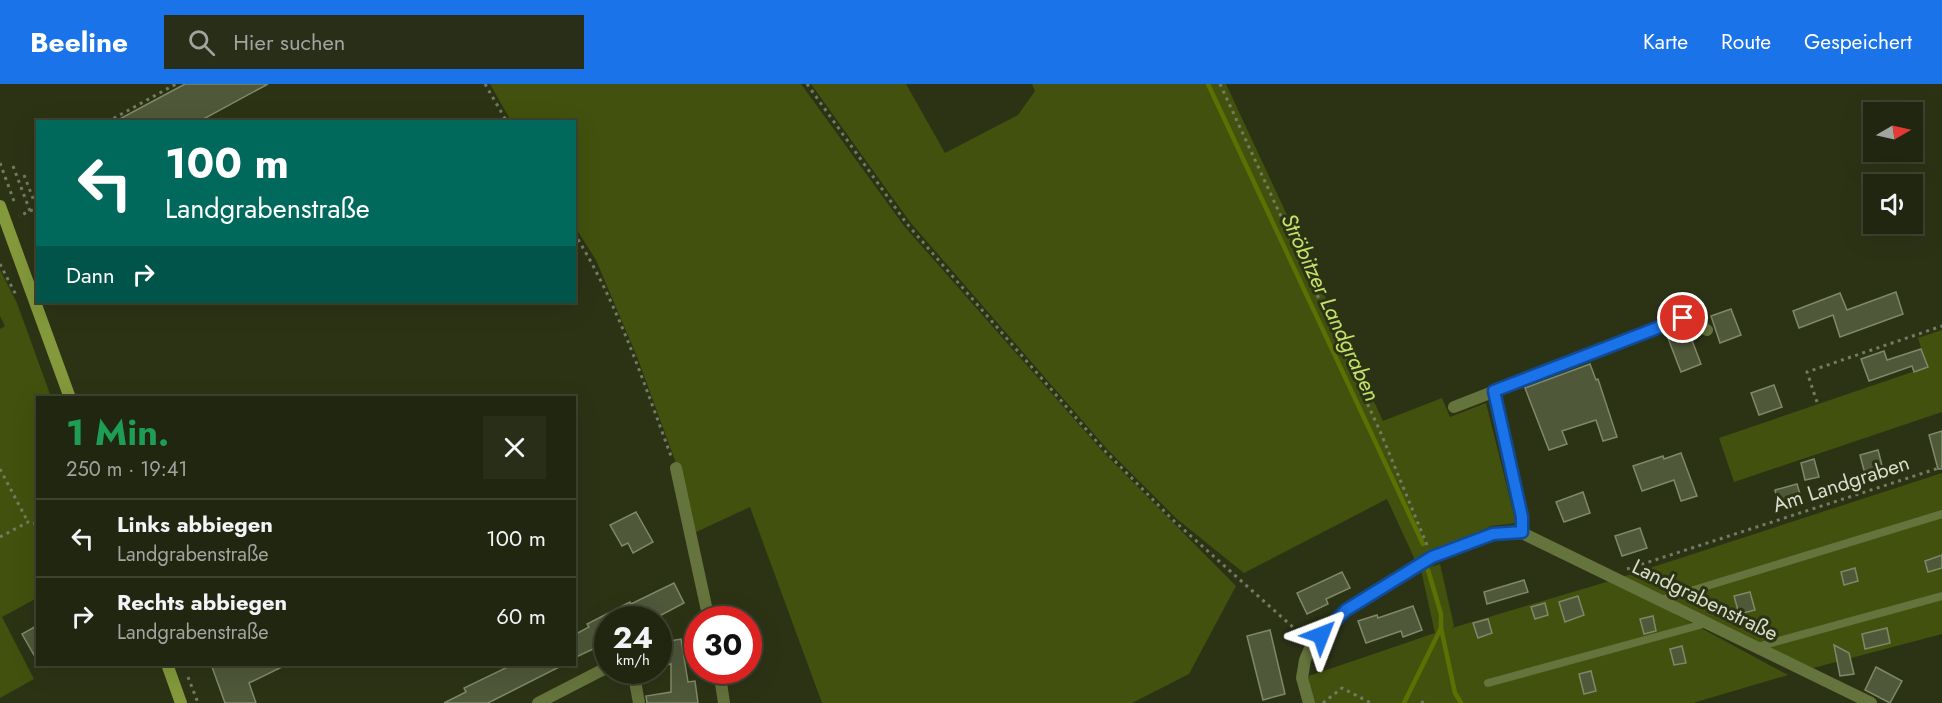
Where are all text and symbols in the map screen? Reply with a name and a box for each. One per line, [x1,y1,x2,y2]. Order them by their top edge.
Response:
search box [164,15,584,69]
text: Beeline [30,22,128,63]
icon: search [185,26,218,59]
text: Hier suchen [233,26,345,58]
text: Karte [1643,27,1688,57]
text: Route [1721,27,1771,57]
text: Gespeichert [1804,27,1912,57]
north arrow [1863,102,1923,162]
map controls [1863,102,1923,234]
text: 100 m [165,133,289,194]
icon: left [66,144,144,222]
button: sound [1863,174,1923,234]
text: Landgrabenstraße [165,189,370,228]
water label: Ströbitzer Landgraben [1273,208,1389,406]
icon: right [127,258,160,291]
text: Dann [66,259,115,291]
pin [1657,292,1708,343]
icon: arrive [1666,301,1699,334]
text: 1 Min. [66,406,169,458]
button: close [483,416,546,479]
street label: Am Landgraben [1769,448,1913,520]
text: 250 m · 19:41 [66,455,187,484]
text: Links abbiegen [117,508,273,540]
icon: left [66,522,99,555]
text: 100 m [486,522,546,554]
text: Landgrabenstraße [117,540,269,569]
street label: Landgrabenstraße [1627,552,1783,648]
text: Rechts abbiegen [117,586,287,618]
icon: right [66,600,99,633]
text: 60 m [496,600,546,632]
position arrow [1289,603,1353,667]
speed limit sign: 30 [684,606,762,684]
text: 24 [613,616,653,659]
text: Landgrabenstraße [117,618,269,647]
text: km/h [616,649,650,671]

